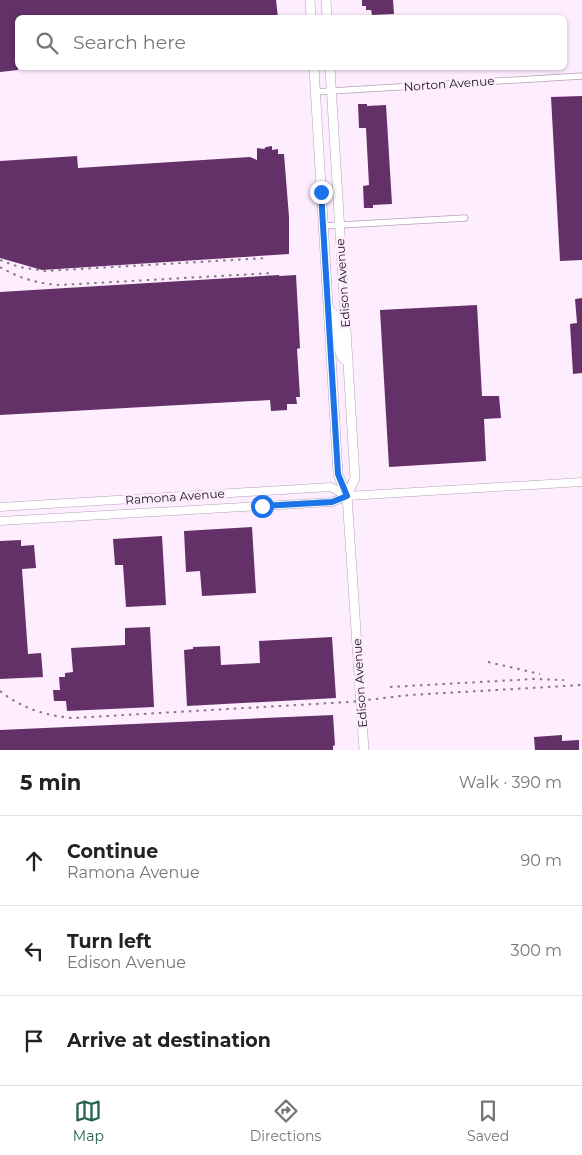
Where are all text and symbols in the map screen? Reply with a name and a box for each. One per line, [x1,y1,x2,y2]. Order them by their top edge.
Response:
search box [15,15,567,70]
icon: search [33,29,61,57]
text: Search here [73,31,186,54]
street label: Norton Avenue [403,73,495,94]
route end [310,181,333,204]
street label: Edison Avenue [332,238,353,328]
street label: Ramona Avenue [125,486,225,507]
route start [251,495,274,518]
street label: Edison Avenue [349,638,370,728]
text: 5 min [20,770,81,795]
text: Walk · 390 m [459,773,562,792]
text: Continue [67,840,158,863]
icon: ahead [20,847,48,875]
text: 90 m [520,851,562,870]
text: Ramona Avenue [67,863,200,882]
text: Turn left [67,930,152,953]
icon: left [20,937,48,965]
text: 300 m [511,941,562,960]
text: Edison Avenue [67,953,186,972]
icon: arrive [20,1027,48,1055]
text: Arrive at destination [67,1029,271,1052]
tab: Map [73,1097,104,1145]
tab: Directions [250,1097,321,1145]
tab: Saved [467,1097,509,1145]

